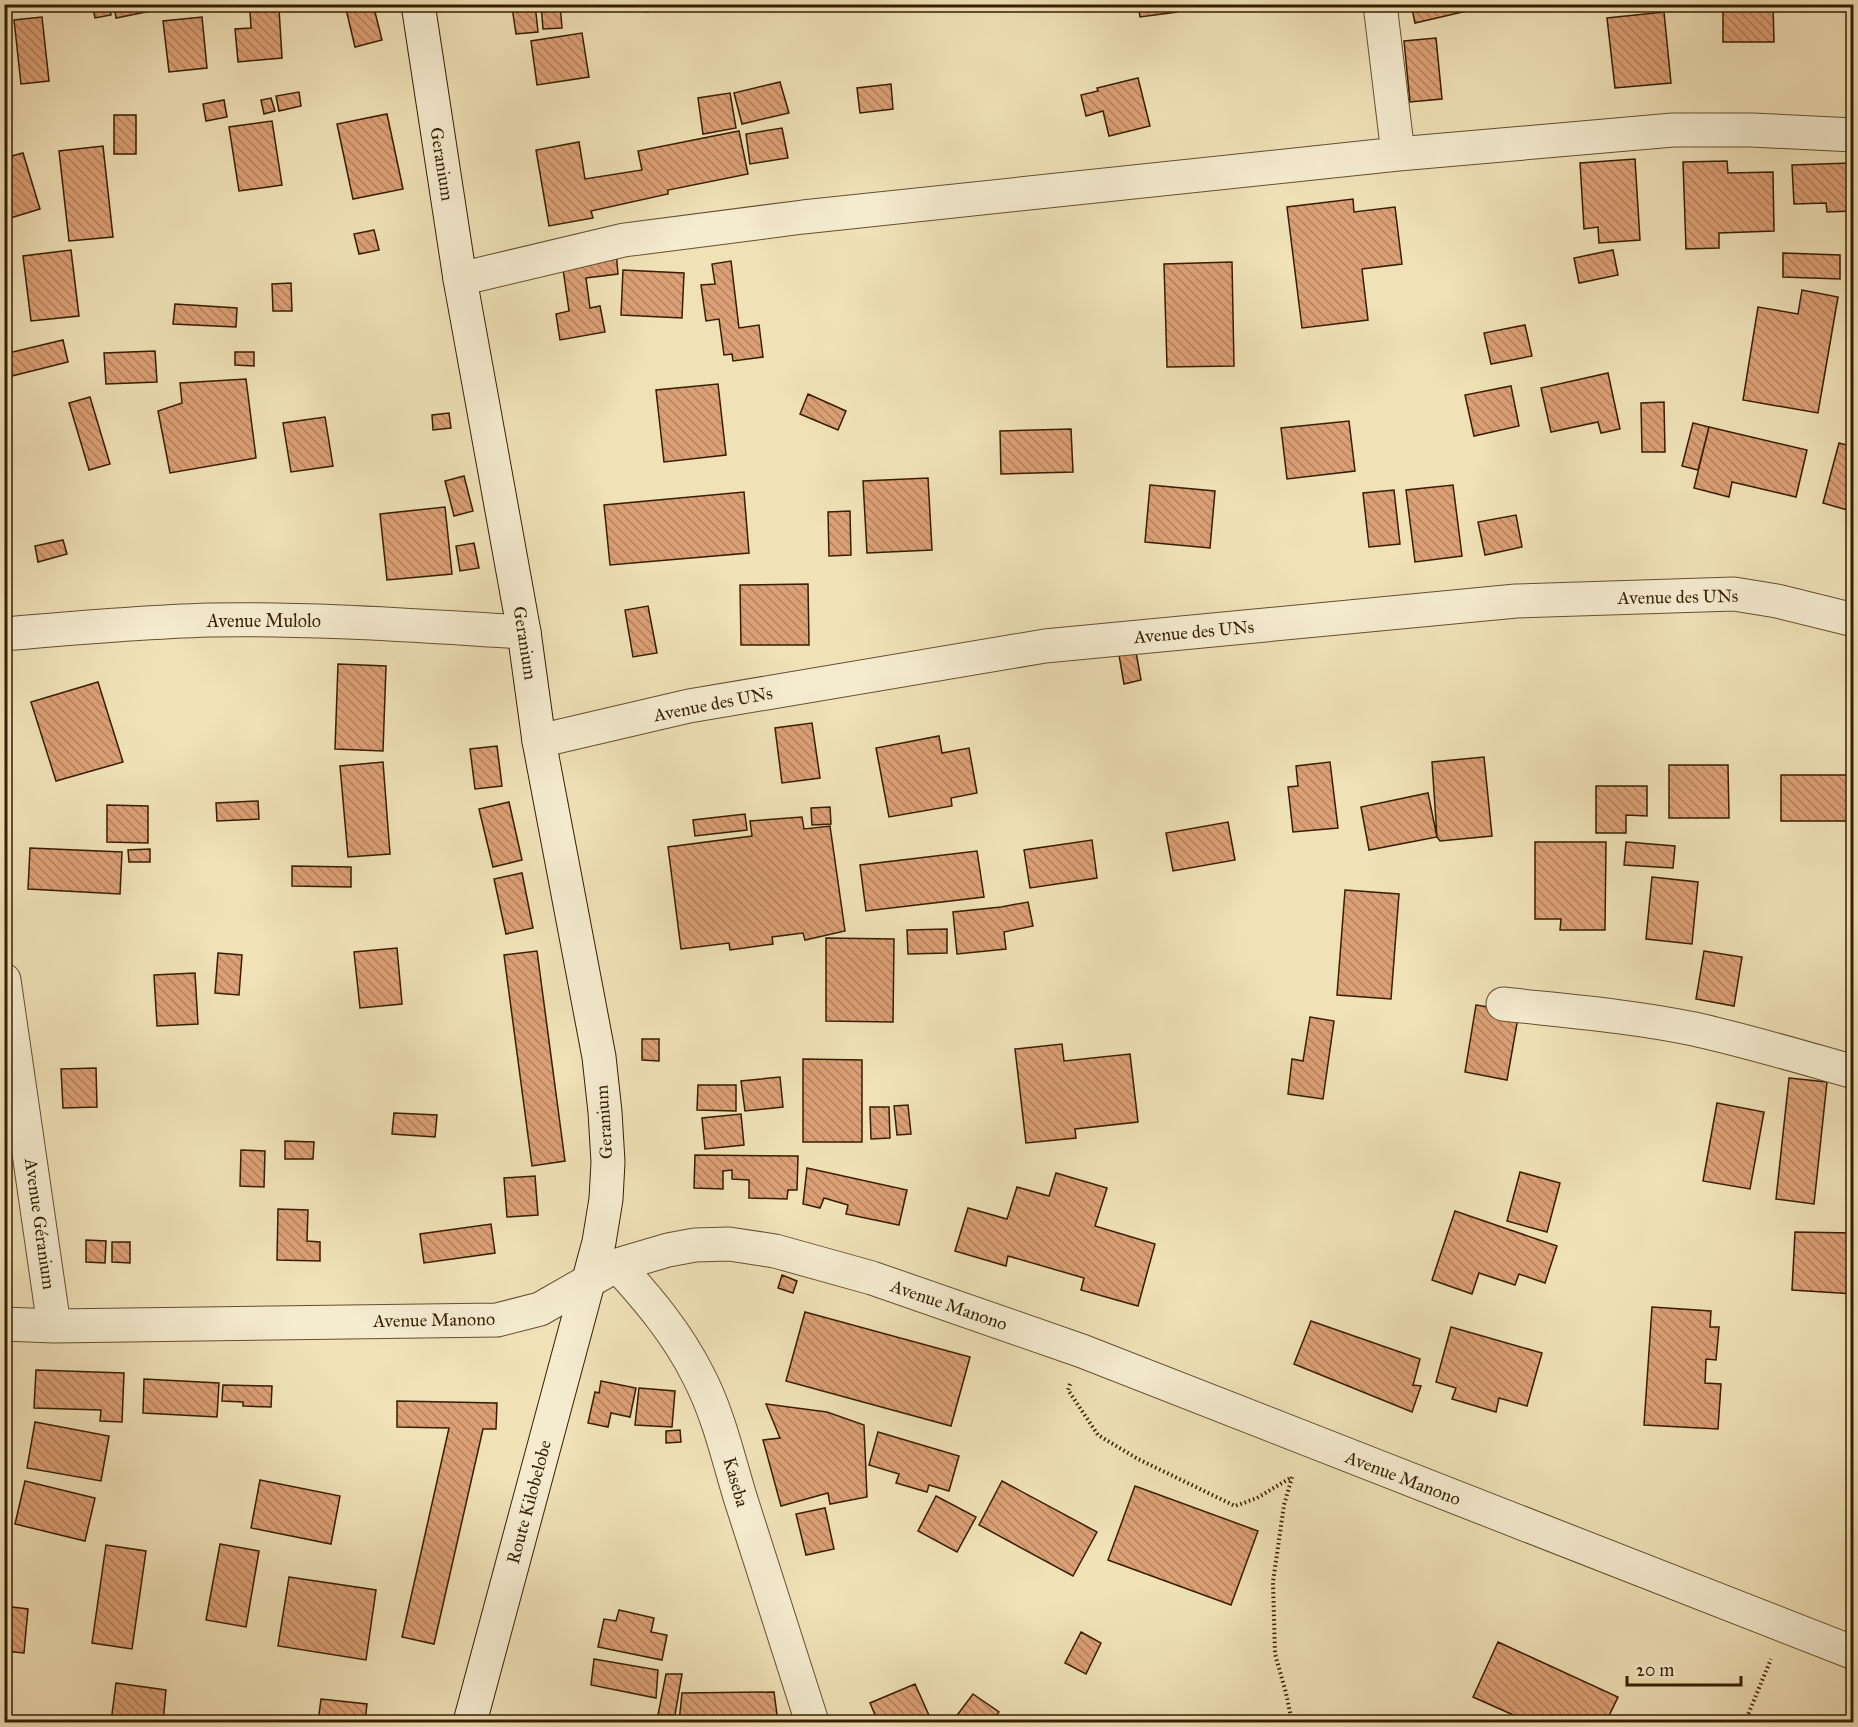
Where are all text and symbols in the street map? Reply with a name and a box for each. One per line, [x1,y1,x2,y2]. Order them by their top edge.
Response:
street label: Geranium [425,126,459,202]
street label: Avenue des UNs [1617,585,1738,609]
street label: Geranium [508,605,542,681]
street label: Avenue Mulolo [206,610,321,632]
street label: Avenue des UNs [1132,616,1255,648]
street label: Avenue des UNs [651,682,774,726]
street label: Geranium [590,1084,618,1160]
street label: Avenue Géranium [20,1156,60,1291]
street label: Avenue Manono [887,1274,1010,1335]
street label: Avenue Manono [372,1308,495,1332]
street label: Route Kilobelobe [502,1438,556,1566]
street label: Avenue Manono [1341,1446,1464,1510]
street label: Kaseba [718,1455,754,1510]
scale bar [1627,1649,1741,1687]
text: 20 m [1636,1659,1674,1681]

